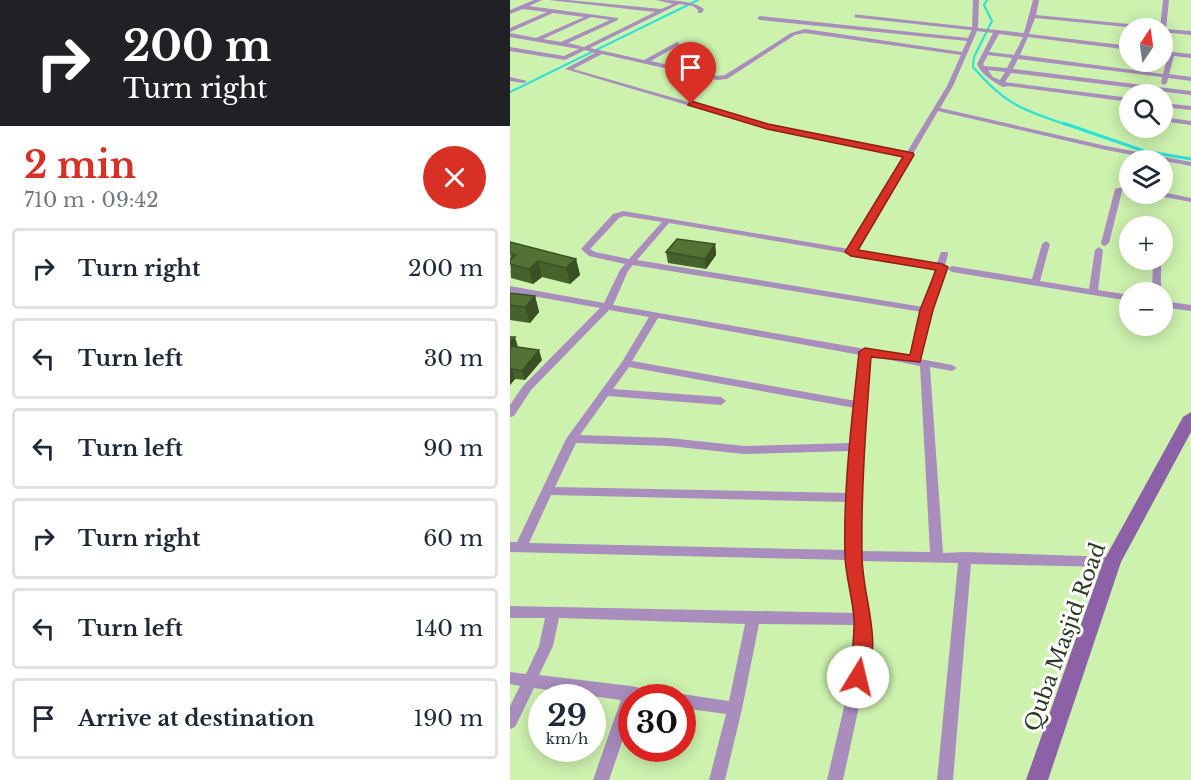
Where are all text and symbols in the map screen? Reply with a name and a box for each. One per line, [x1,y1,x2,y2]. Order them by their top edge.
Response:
north arrow [1119,18,1173,72]
map controls [1119,18,1173,336]
text: 200 m [123,20,271,72]
icon: right [24,24,102,102]
pin [665,42,716,104]
icon: arrive [674,51,707,84]
text: Turn right [123,72,267,105]
button: search [1119,84,1173,138]
text: 2 min [24,143,136,188]
button: close [423,146,486,209]
button: layers [1119,150,1173,204]
text: 710 m · 09:42 [24,188,158,212]
button: + [1119,216,1173,270]
icon: right [27,252,60,285]
text: Turn right [78,255,200,282]
text: 200 m [408,255,483,282]
button: − [1119,282,1173,336]
icon: left [27,342,60,375]
text: Turn left [78,345,183,372]
text: 30 m [424,345,483,372]
icon: left [27,432,60,465]
text: Turn left [78,435,183,462]
text: 90 m [423,435,483,462]
icon: right [27,522,60,555]
text: Turn right [78,525,200,552]
text: 60 m [423,525,483,552]
street label: Quba Masjid Road [1019,539,1111,735]
icon: left [27,612,60,645]
text: Turn left [78,615,183,642]
text: 140 m [415,615,483,642]
position arrow [826,645,890,709]
speed limit sign: 30 [618,684,696,762]
text: 29 [547,697,587,734]
icon: arrive [27,702,60,735]
text: Arrive at destination [78,705,315,732]
text: 190 m [413,705,483,732]
text: km/h [546,729,588,748]

